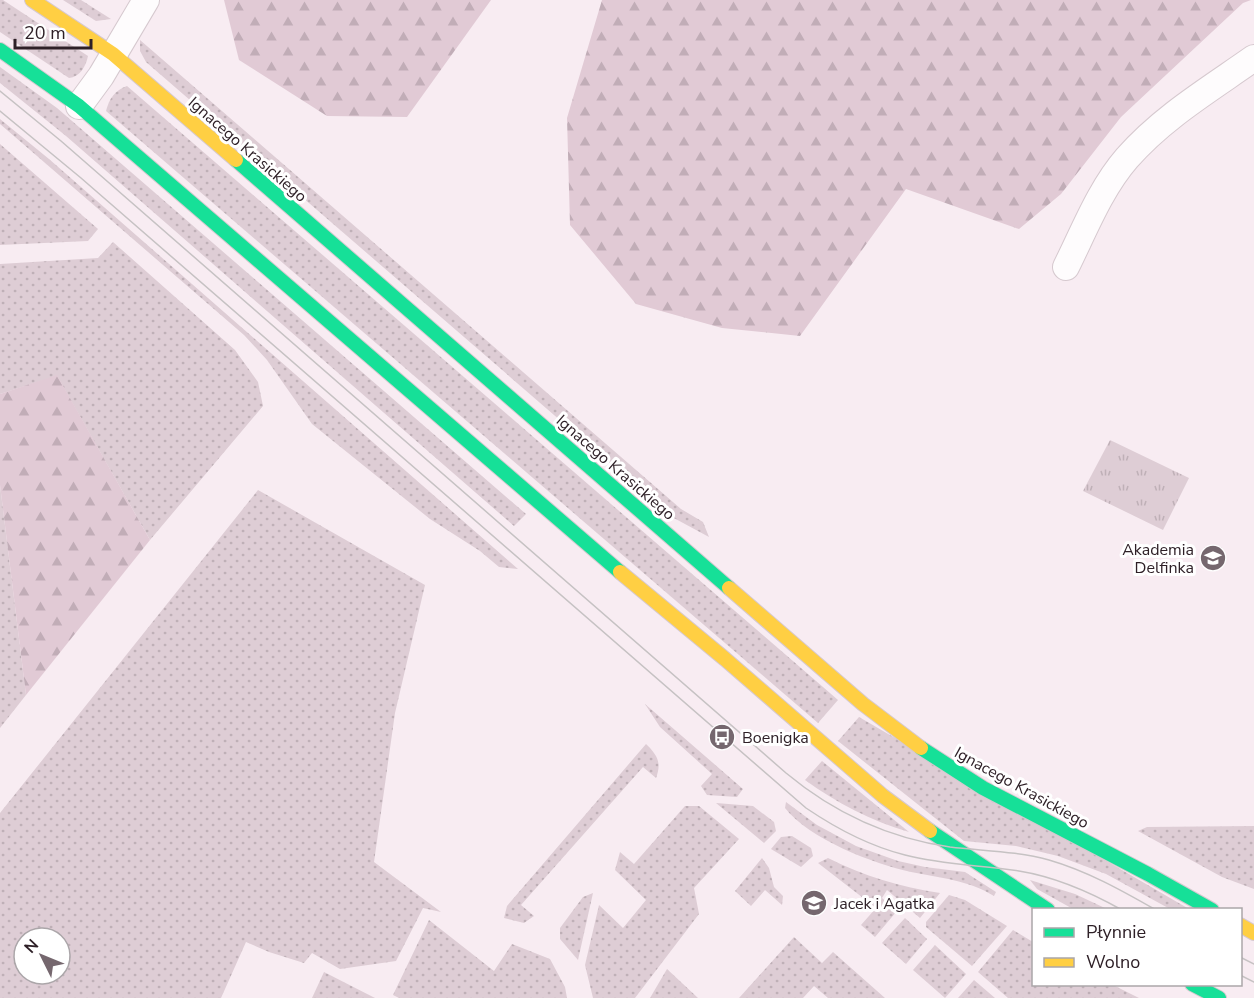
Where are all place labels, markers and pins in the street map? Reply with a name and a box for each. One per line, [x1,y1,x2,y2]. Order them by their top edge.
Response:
place label: Akademia Delfinka [1122,539,1194,579]
school or university icon: Akademia Delfinka [1198,543,1228,573]
bus stop icon: Boenigka [707,722,737,752]
place label: Boenigka [742,727,809,749]
school or university icon: Jacek i Agatka [799,888,829,918]
place label: Jacek i Agatka [833,893,935,915]

